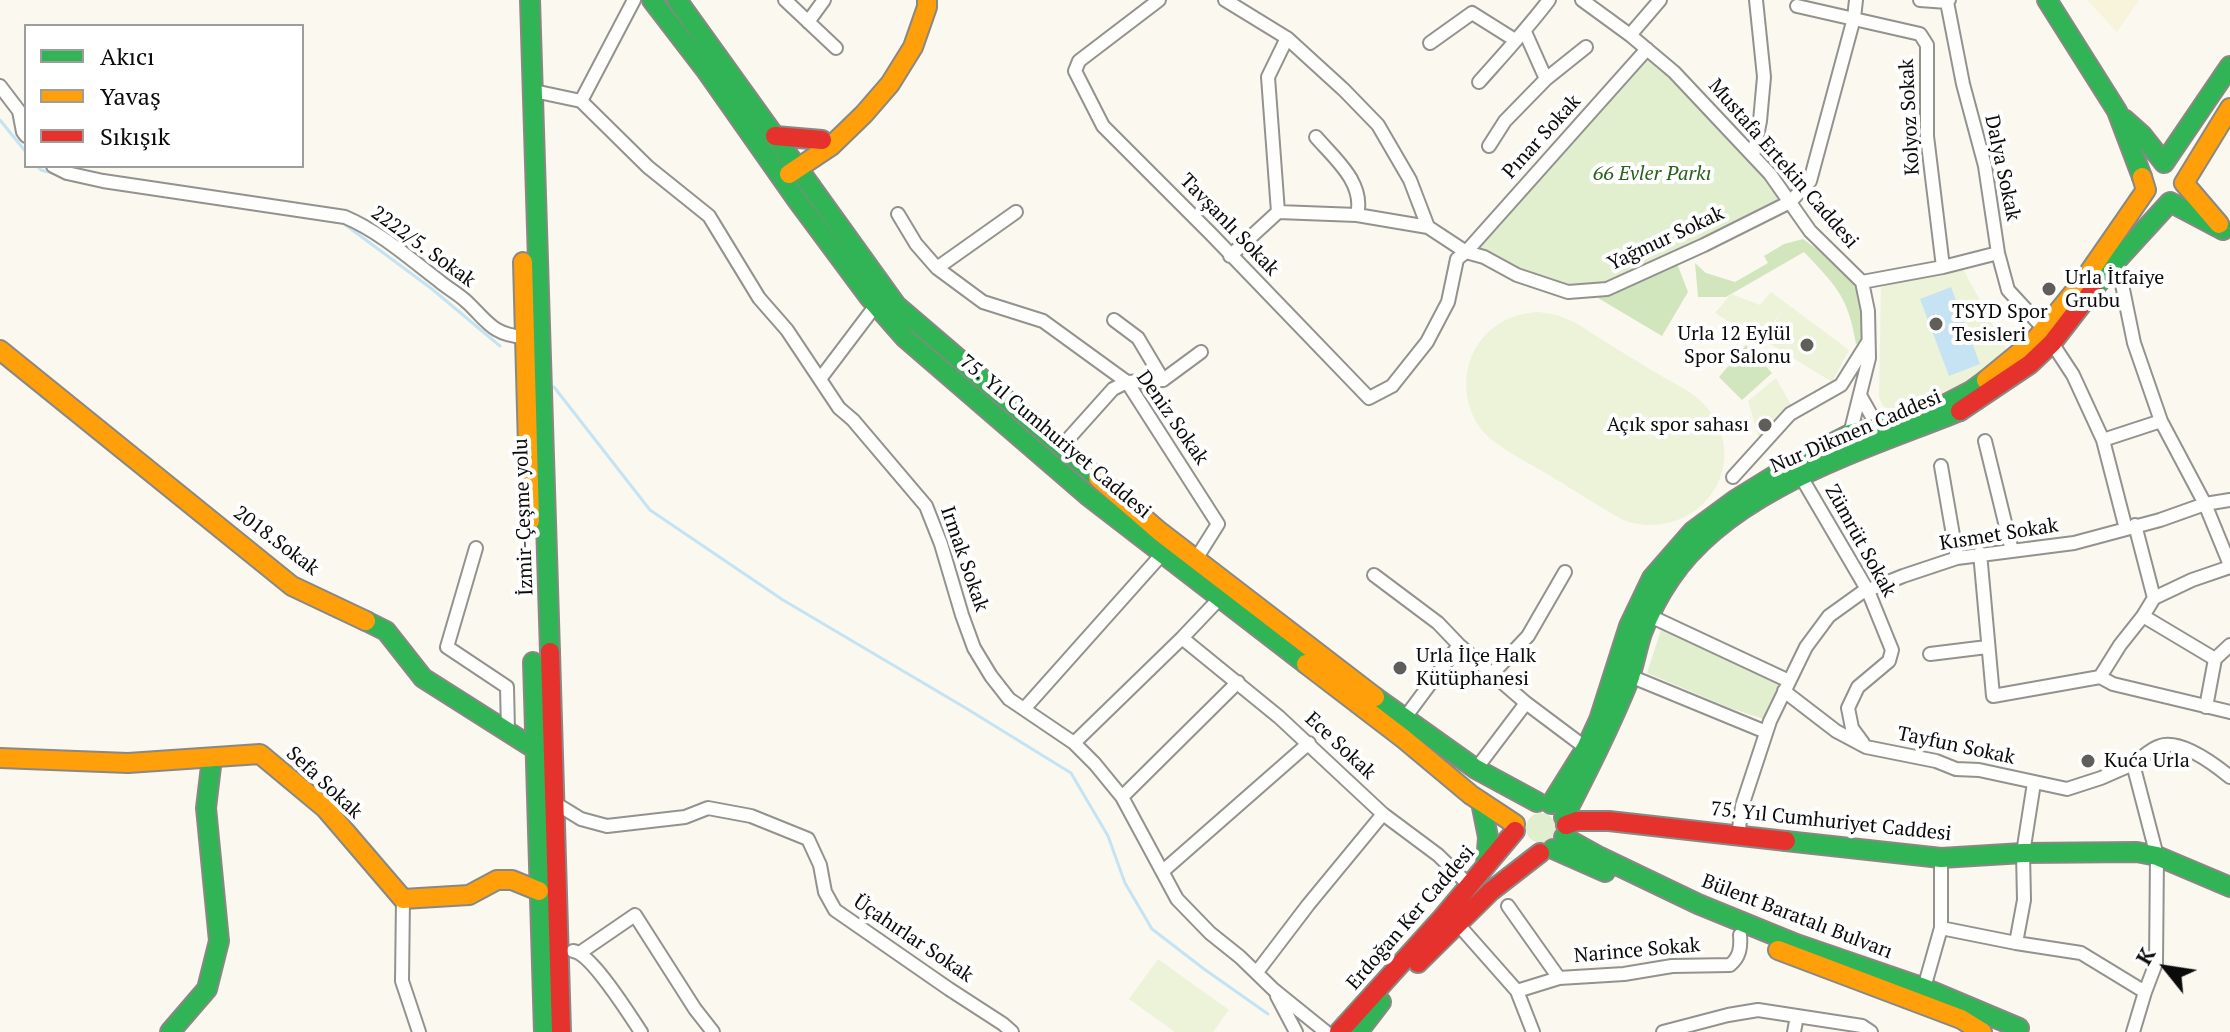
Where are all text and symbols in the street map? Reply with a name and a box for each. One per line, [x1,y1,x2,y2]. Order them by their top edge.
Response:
legend [24,24,304,168]
text: Akıcı [100,40,154,72]
street label: Kolyoz Sokak [1895,58,1925,176]
street label: Mustafa Ertekin Caddesi [1703,74,1863,254]
text: Yavaş [100,80,161,112]
street label: Pınar Sokak [1498,90,1586,184]
street label: Dalya Sokak [1979,113,2025,223]
text: Sıkışık [100,120,170,152]
park label: 66 Evler Parkı [1593,162,1711,186]
street label: Tavşanlı Sokak [1174,169,1284,281]
street label: 2222/5. Sokak [366,201,480,293]
street label: Yağmur Sokak [1604,202,1728,276]
place label: Urla İtfaiye Grubu [2065,266,2164,313]
marker: Urla İtfaiye Grubu [2040,280,2058,298]
place label: TSYD Spor Tesisleri [1952,300,2048,347]
marker: TSYD Spor Tesisleri [1927,315,1945,333]
place label: Urla 12 Eylül Spor Salonu [1677,322,1791,369]
marker: Urla 12 Eylül Spor Salonu [1798,336,1816,354]
street label: 75. Yıl Cumhuriyet Caddesi [955,350,1155,524]
street label: Deniz Sokak [1131,366,1213,470]
street label: Nur Dikmen Caddesi [1767,385,1945,479]
place label: Açık spor sahası [1607,413,1749,437]
marker: Açık spor sahası [1756,416,1774,434]
street label: İzmir-Çeşme yolu [509,438,539,596]
street label: Zümrüt Sokak [1819,481,1901,601]
street label: 2018.Sokak [229,501,323,581]
street label: Irmak Sokak [935,503,993,615]
street label: Kısmet Sokak [1938,514,2060,556]
place label: Urla İlçe Halk Kütüphanesi [1416,644,1536,691]
marker: Urla İlçe Halk Kütüphanesi [1391,659,1409,677]
street label: Ece Sokak [1300,707,1380,785]
street label: Tayfun Sokak [1895,722,2017,770]
street label: Sefa Sokak [281,742,367,824]
place label: Kuća Urla [2104,749,2190,773]
marker: Kuća Urla [2079,752,2097,770]
street label: 75. Yıl Cumhuriyet Caddesi [1709,797,1953,847]
street label: Erdoğan Ker Caddesi [1342,841,1480,995]
street label: Bülent Baratalı Bulvarı [1698,870,1896,964]
street label: Üçahırlar Sokak [848,890,978,988]
north arrow [2126,928,2206,1008]
street label: Narince Sokak [1573,934,1701,968]
text: K [2128,942,2161,970]

